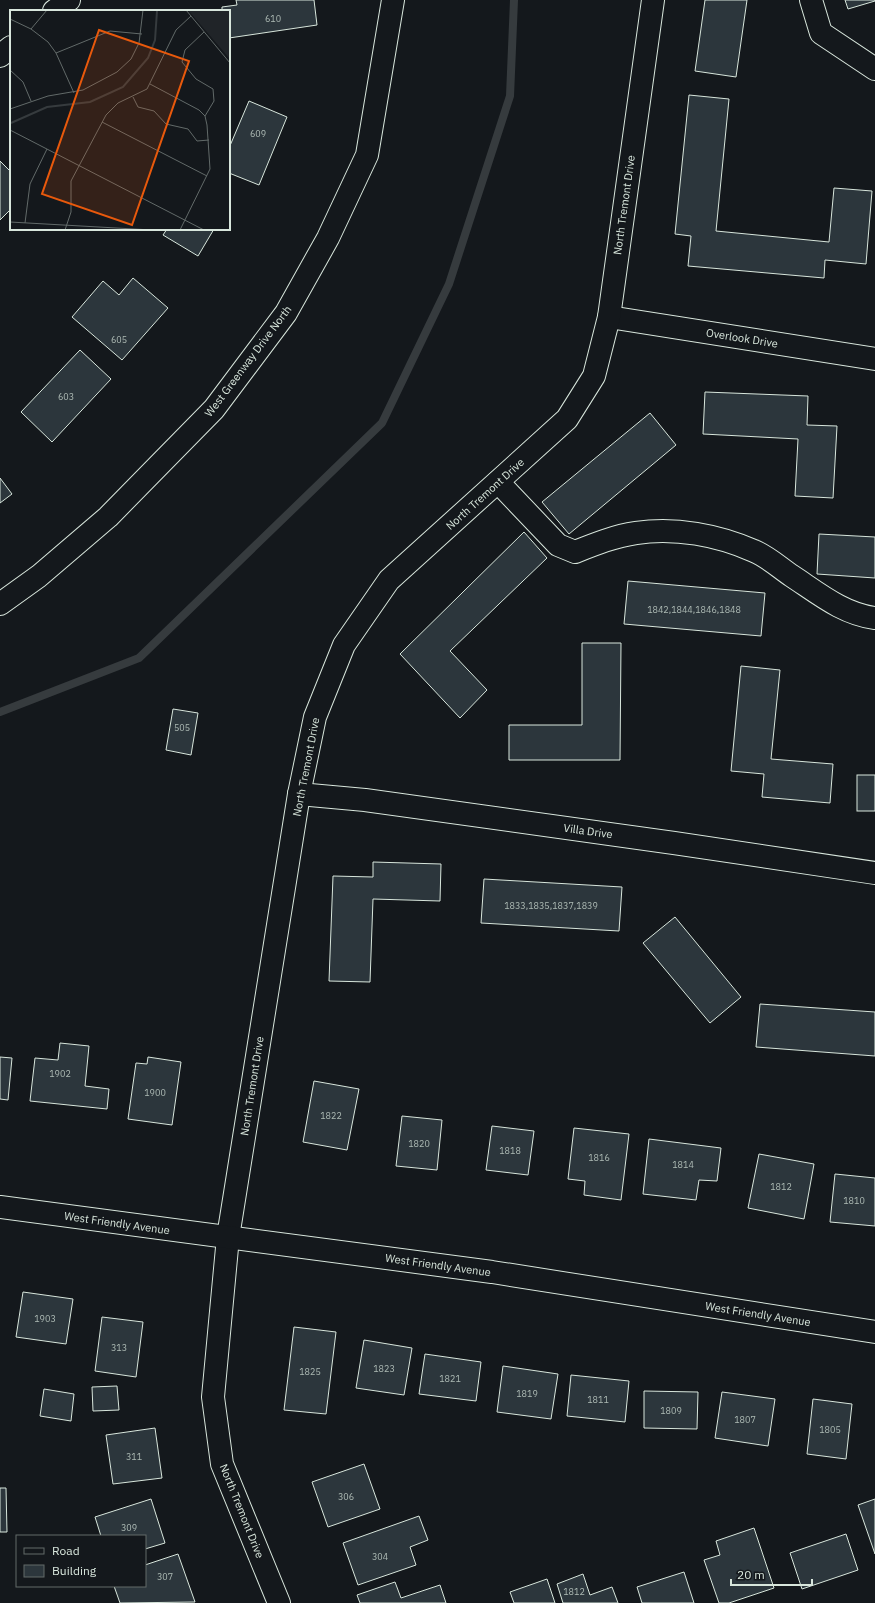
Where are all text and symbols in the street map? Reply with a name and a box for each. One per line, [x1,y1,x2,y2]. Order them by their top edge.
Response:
inset map [10,10,230,230]
house number: 610 [265,13,281,24]
house number: 609 [250,128,266,139]
street label: North Tremont Drive [610,154,638,256]
street label: West Greenway Drive North [202,303,294,419]
street label: Overlook Drive [705,325,779,351]
house number: 605 [111,334,127,345]
house number: 603 [58,391,74,402]
street label: North Tremont Drive [443,455,527,533]
house number: 1842,1844,1846,1848 [647,604,741,615]
street label: North Tremont Drive [290,716,322,818]
house number: 505 [174,722,190,733]
street label: Villa Drive [563,821,613,841]
house number: 1833,1835,1837,1839 [504,900,598,911]
street label: North Tremont Drive [237,1035,267,1137]
house number: 1902 [49,1068,71,1079]
house number: 1900 [144,1087,166,1098]
house number: 1822 [320,1110,342,1121]
house number: 1820 [408,1138,430,1149]
house number: 1818 [499,1145,521,1156]
house number: 1816 [588,1152,610,1163]
house number: 1814 [672,1159,694,1170]
house number: 1812 [770,1181,792,1192]
house number: 1810 [843,1195,865,1206]
street label: West Friendly Avenue [63,1209,171,1237]
street label: West Friendly Avenue [384,1251,492,1279]
street label: West Friendly Avenue [704,1299,812,1329]
house number: 1903 [34,1313,56,1324]
house number: 313 [111,1342,127,1353]
house number: 1823 [373,1363,395,1374]
house number: 1825 [299,1366,321,1377]
house number: 1821 [439,1373,461,1384]
house number: 1819 [516,1388,538,1399]
house number: 1811 [587,1394,609,1405]
house number: 1809 [660,1405,682,1416]
house number: 1807 [734,1414,756,1425]
house number: 1805 [819,1424,841,1435]
house number: 311 [126,1451,142,1462]
street label: North Tremont Drive [217,1462,267,1560]
house number: 306 [338,1491,354,1502]
house number: 309 [121,1522,137,1533]
legend [16,1535,146,1587]
text: Road [52,1543,80,1558]
house number: 304 [372,1551,388,1562]
scale bar [731,1561,812,1587]
text: Building [52,1563,97,1578]
text: 20 m [737,1567,765,1582]
house number: 307 [157,1571,173,1582]
house number: 1812 [563,1586,585,1597]

